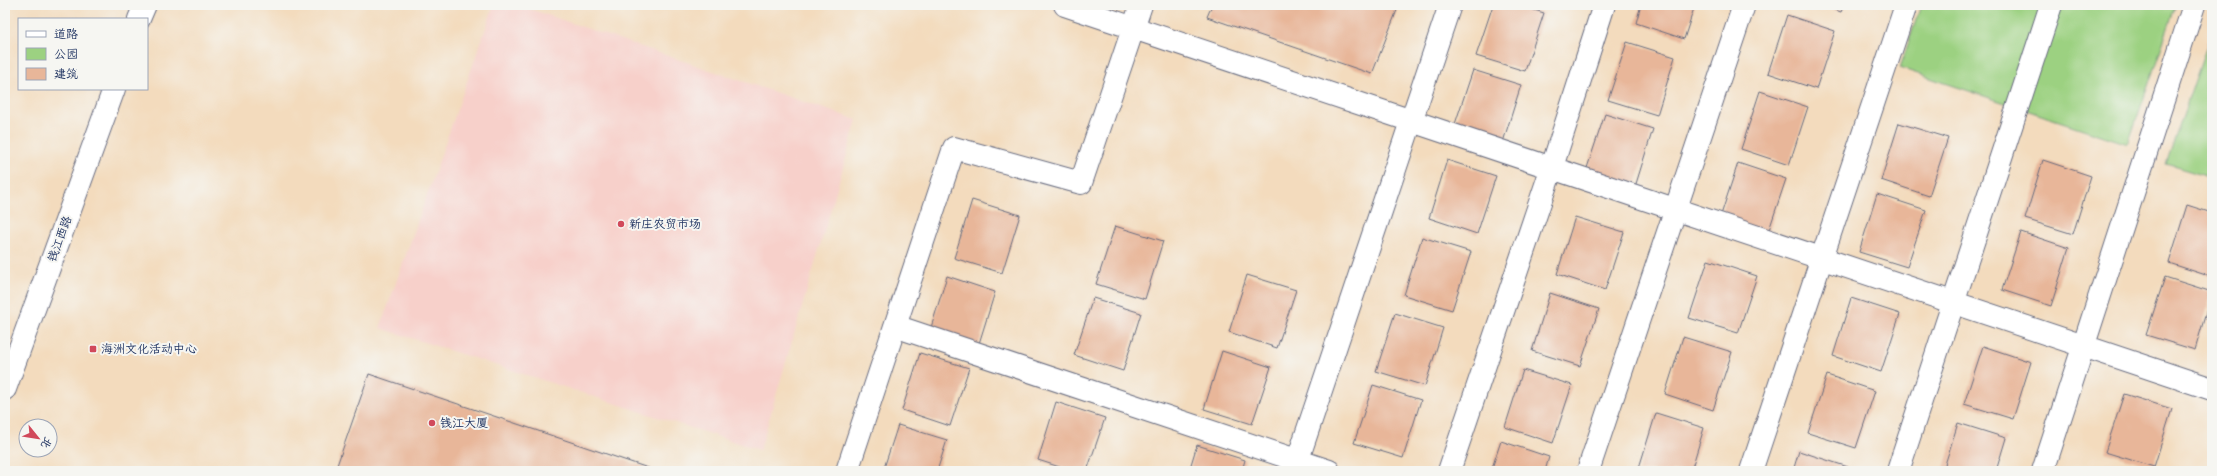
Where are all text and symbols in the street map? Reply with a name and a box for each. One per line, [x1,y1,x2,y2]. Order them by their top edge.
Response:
legend [18,18,148,90]
text: 道路 [54,25,78,44]
text: 公园 [54,45,78,64]
text: 建筑 [54,65,78,84]
street label: 钱江西路 [43,213,77,265]
place label: 新庄农贸市场 [629,215,701,234]
marker: 新庄农贸市场 [616,219,626,229]
place label: 海洲文化活动中心 [101,340,197,359]
marker: 海洲文化活动中心 [88,344,98,354]
place label: 钱江大厦 [440,414,488,433]
north arrow [18,418,58,458]
marker: 钱江大厦 [427,418,437,428]
text: 北 [35,433,56,452]

